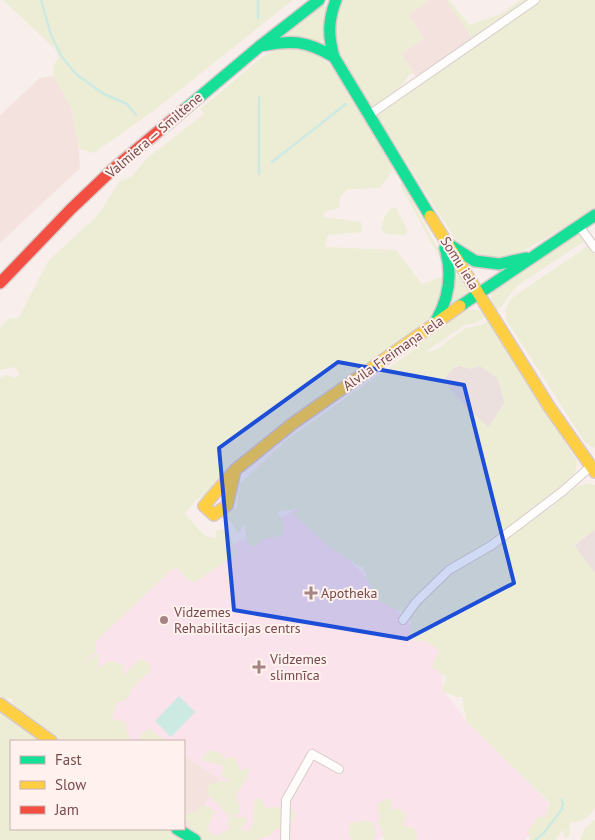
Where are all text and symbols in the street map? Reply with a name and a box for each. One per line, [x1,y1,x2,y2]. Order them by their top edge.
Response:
street label: Valmiera — Smiltene [101,88,206,182]
street label: Somu iela [437,233,483,293]
street label: Alvila Freimaņa iela [339,311,447,394]
place label: Apotheka [321,584,377,602]
marker: Apotheka [305,587,317,599]
place label: Vidzemes Rehabilitācijas centrs [173,603,301,637]
marker: Vidzemes Rehabilitācijas centrs [158,614,170,626]
place label: Vidzemes slimnīca [269,650,327,684]
marker: Vidzemes slimnīca [252,660,266,674]
legend [10,740,185,830]
text: Fast [55,750,82,769]
text: Slow [55,775,86,794]
text: Jam [54,800,79,819]

